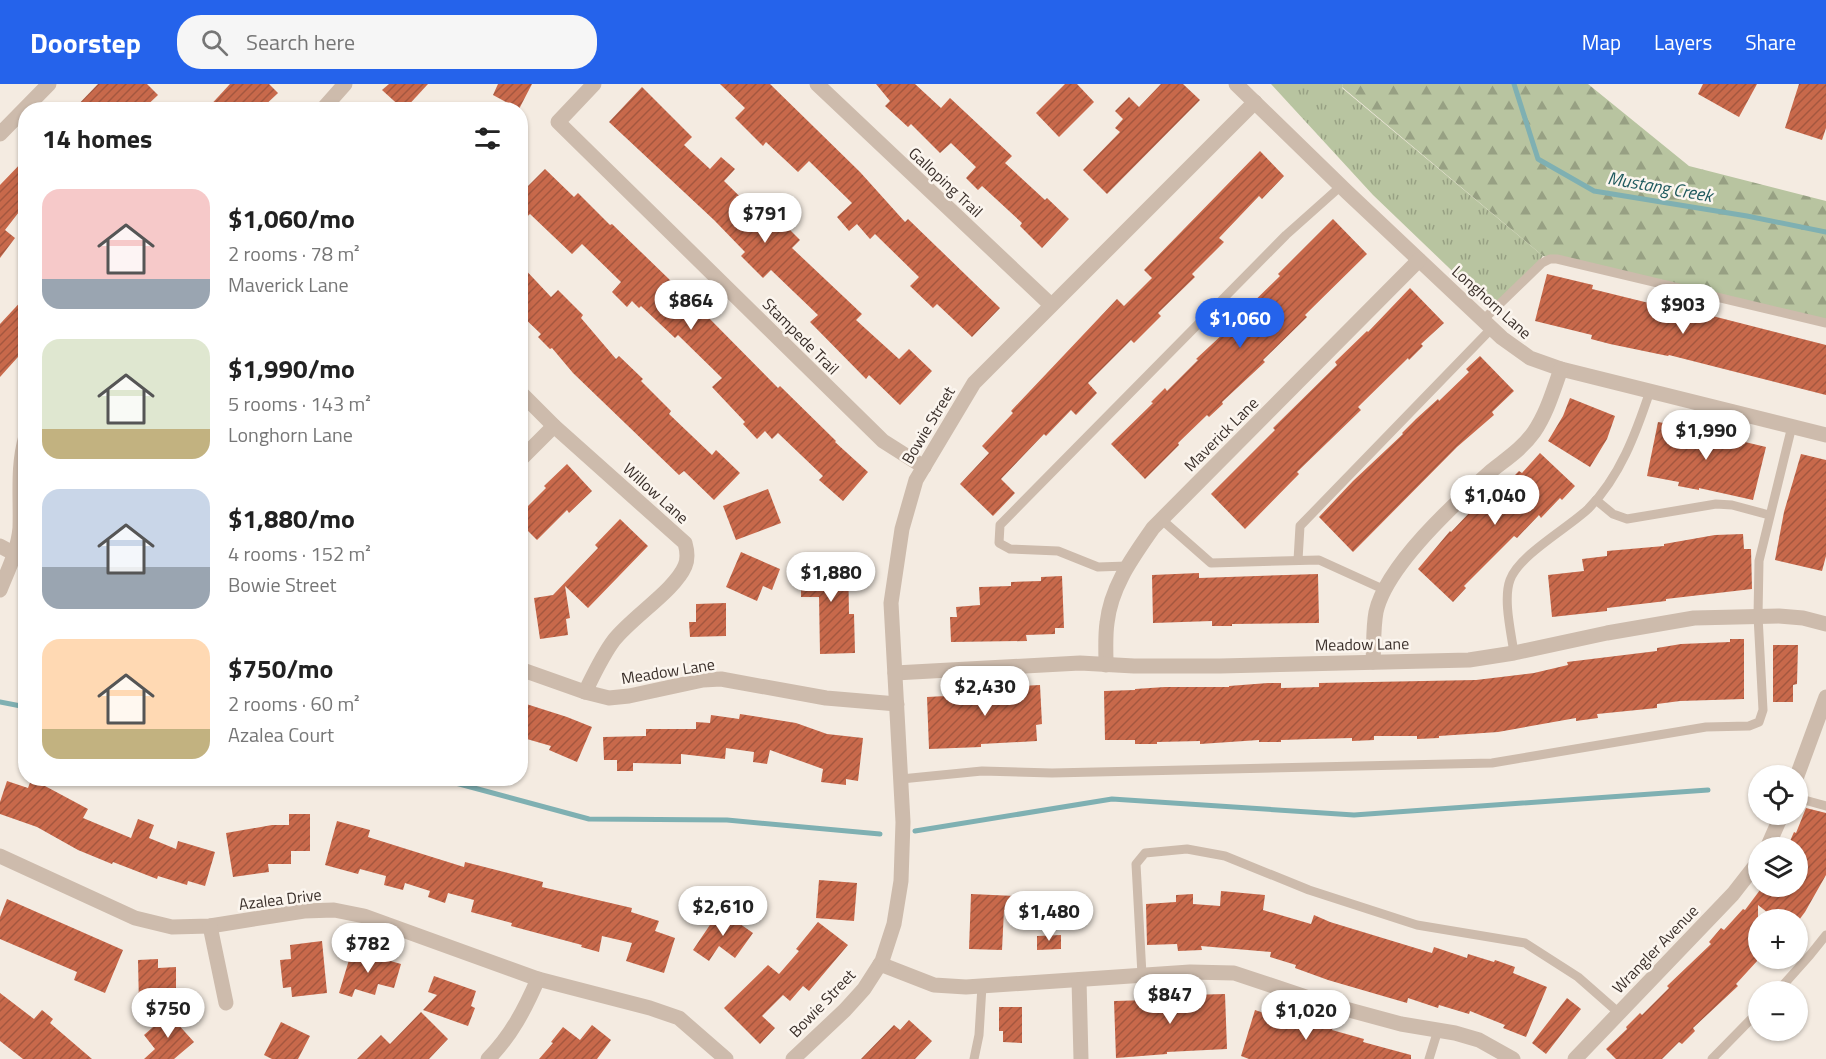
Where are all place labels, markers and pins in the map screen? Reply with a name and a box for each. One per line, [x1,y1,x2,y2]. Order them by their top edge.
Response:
pin: $791 [729,193,801,244]
pin: $864 [655,280,727,331]
pin: $903 [1647,284,1719,335]
pin: $1,060 [1191,298,1289,349]
pin: $1,990 [1657,410,1755,461]
pin: $1,040 [1446,475,1544,526]
pin: $1,880 [782,552,880,603]
pin: $2,430 [936,666,1034,717]
pin: $2,610 [674,886,772,937]
pin: $1,480 [1000,891,1098,942]
pin: $782 [332,923,404,974]
pin: $847 [1134,974,1206,1025]
pin: $750 [132,988,204,1039]
pin: $1,020 [1257,990,1355,1041]

